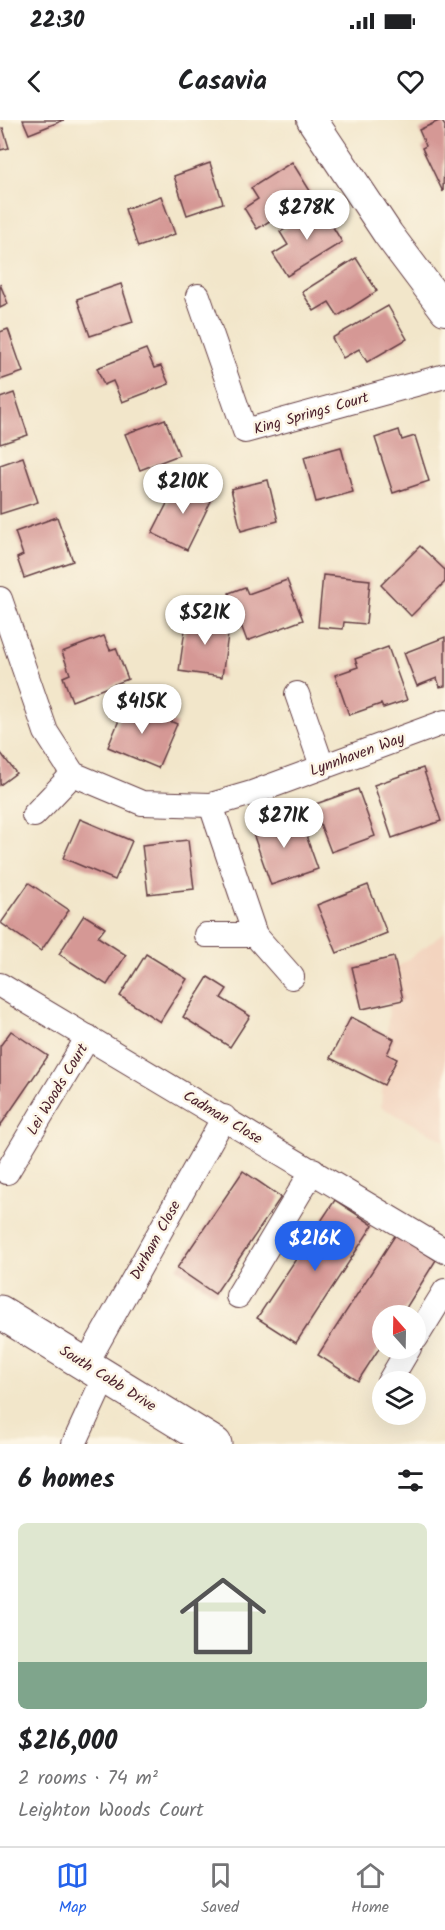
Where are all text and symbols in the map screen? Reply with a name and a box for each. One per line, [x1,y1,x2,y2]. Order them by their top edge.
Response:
text: 22:30 [30,4,84,39]
text: Casavia [178,60,267,103]
icon: back [18,65,51,98]
icon: heart [394,65,427,98]
pin: $278K [265,190,349,241]
text: $278K [279,193,335,225]
street label: King Springs Court [251,386,372,442]
pin: $210K [141,464,225,515]
text: $210K [157,467,209,499]
pin: $521K [163,595,247,646]
text: $521K [179,598,231,630]
pin: $415K [100,684,184,735]
text: $415K [117,687,167,719]
street label: Lynnhaven Way [307,726,409,783]
pin: $271K [242,798,326,849]
text: $271K [258,801,310,833]
street label: Lei Woods Court [21,1039,95,1140]
street label: Cadman Close [178,1085,267,1151]
street label: Durham Close [124,1196,188,1285]
pin: $216K [273,1221,357,1272]
text: $216K [289,1224,341,1256]
north arrow [372,1305,426,1359]
map controls [372,1305,426,1425]
street label: South Cobb Drive [54,1339,161,1418]
button: layers [372,1371,426,1425]
text: 6 homes [18,1459,115,1501]
icon: filters [394,1464,427,1497]
icon: home [169,1562,277,1670]
text: $216,000 [18,1721,117,1763]
text: 2 rooms · 74 m² [18,1763,158,1795]
text: Leighton Woods Court [18,1795,204,1827]
tab: Map [56,1859,89,1920]
tab: Saved [201,1859,239,1920]
tab: Home [351,1859,389,1920]

